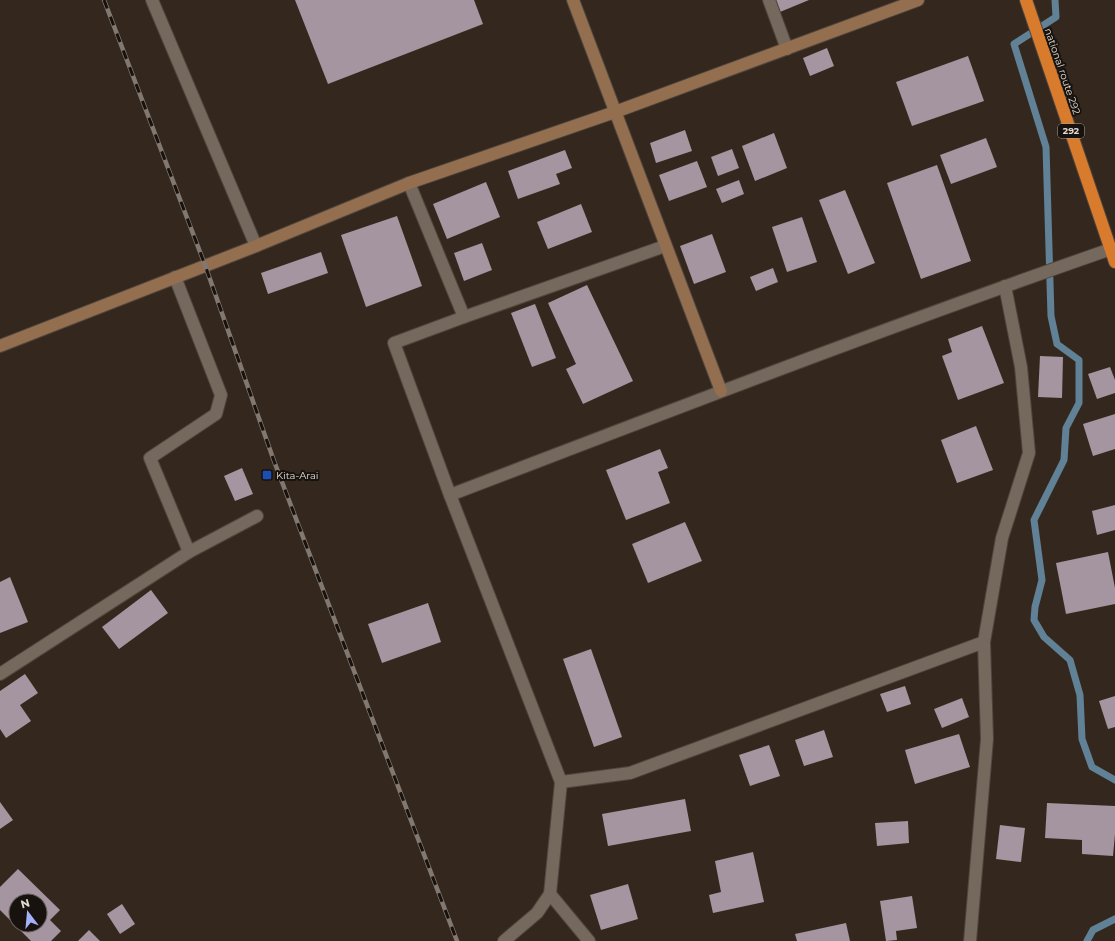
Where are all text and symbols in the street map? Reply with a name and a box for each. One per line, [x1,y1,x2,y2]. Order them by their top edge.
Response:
street label: national route 292 [1042,26,1084,116]
road number: 292 [1058,124,1084,138]
marker: Kita-Arai [261,469,273,481]
place label: Kita-Arai [276,469,319,482]
north arrow [8,893,48,933]
text: N [19,895,31,911]

